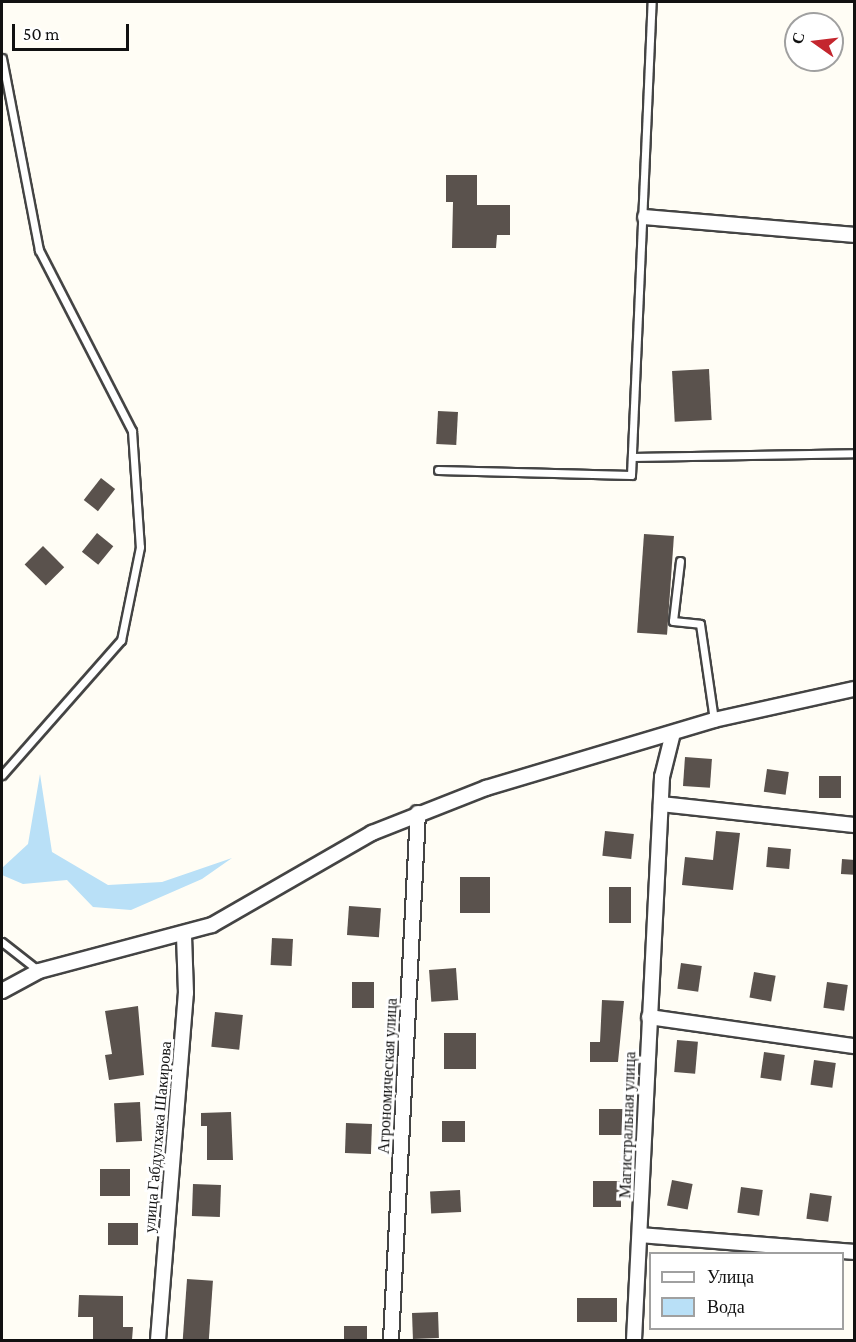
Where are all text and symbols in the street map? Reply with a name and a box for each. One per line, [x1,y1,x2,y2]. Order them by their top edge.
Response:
scale bar [15,12,132,50]
north arrow [784,12,844,72]
text: 50 m [23,24,60,44]
text: С [788,30,808,46]
street label: Агрономическая улица [374,997,402,1155]
street label: улица Габдулхака Шакирова [140,1040,176,1234]
street label: Магистральная улица [616,1051,640,1199]
legend [649,1252,844,1330]
text: Улица [707,1267,754,1287]
text: Вода [707,1297,745,1317]

